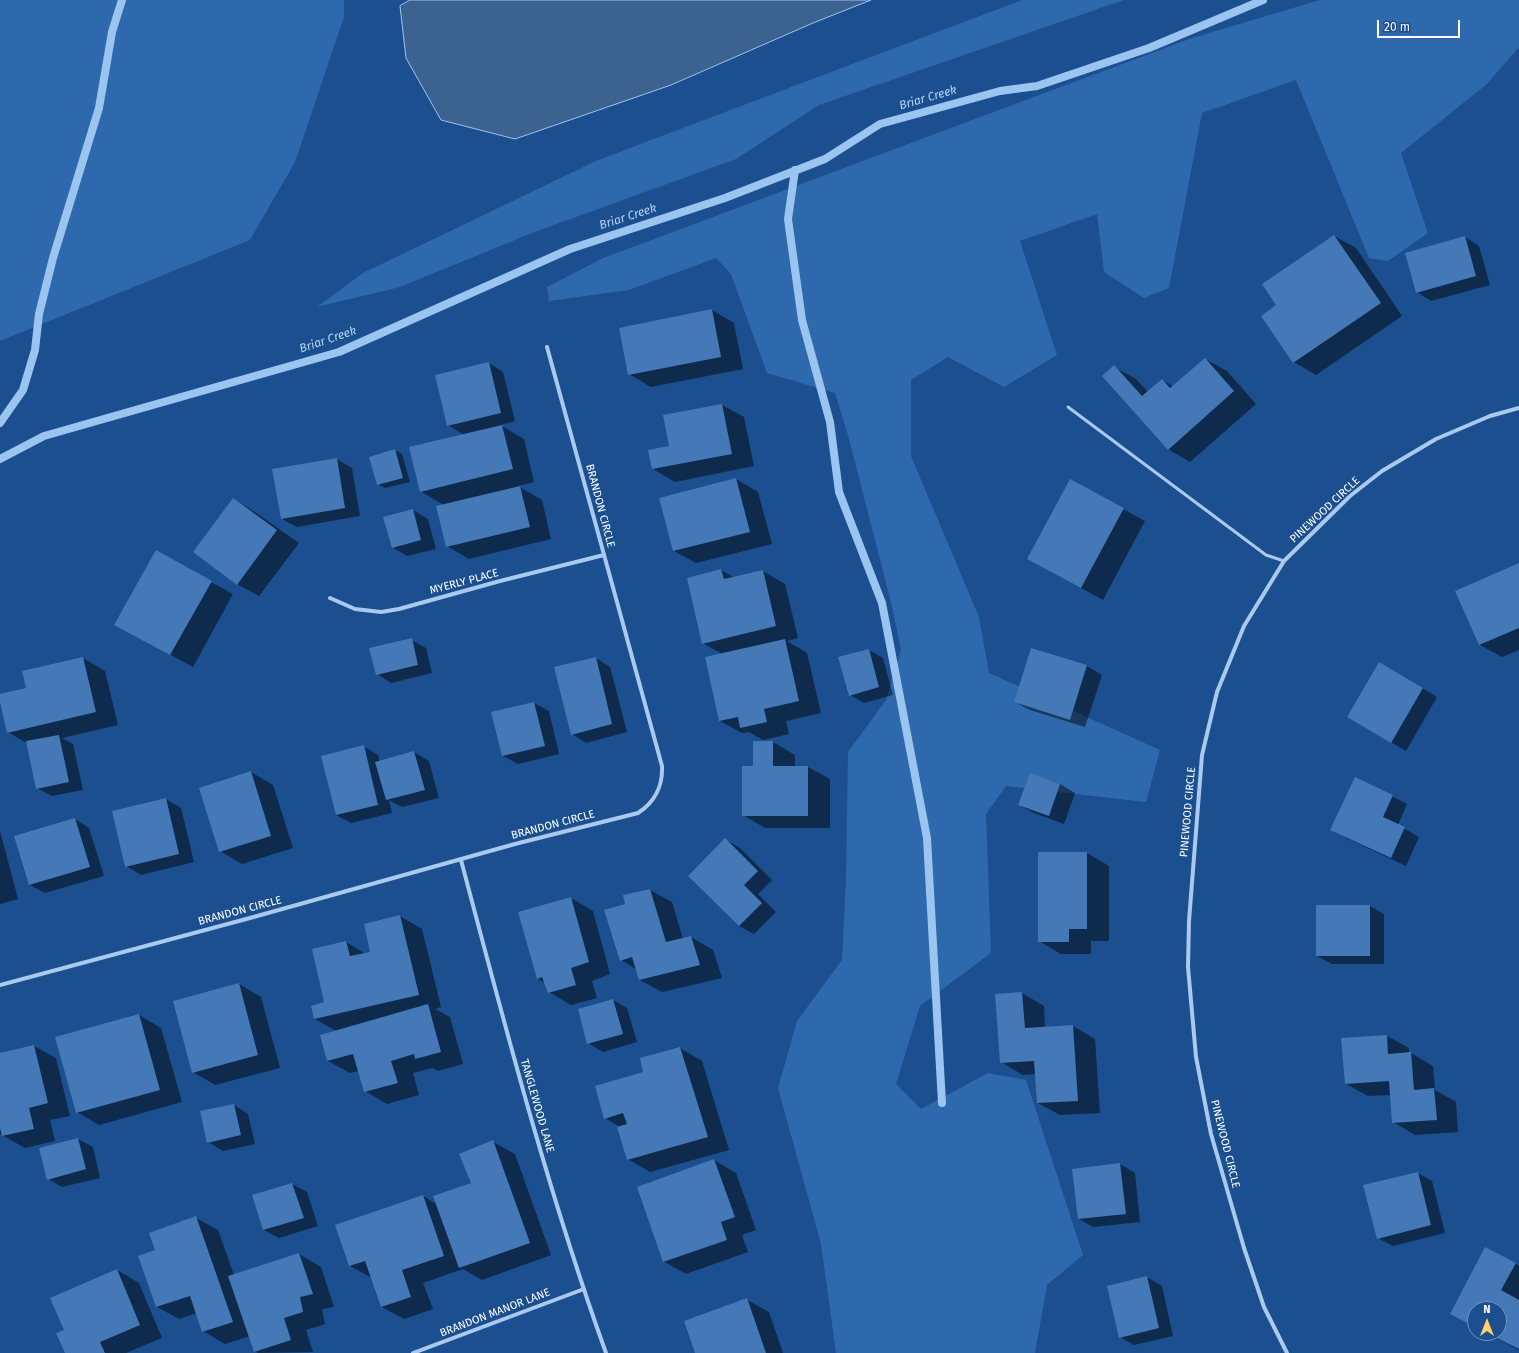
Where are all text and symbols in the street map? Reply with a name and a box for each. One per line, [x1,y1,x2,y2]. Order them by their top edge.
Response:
scale bar [1379,12,1462,38]
text: 20 m [1384,20,1410,34]
water label: Briar Creek [898,83,958,113]
water label: Briar Creek [598,201,658,233]
water label: Briar Creek [298,324,358,356]
street label: BRANDON CIRCLE [583,463,617,549]
street label: PINEWOOD CIRCLE [1287,474,1363,546]
street label: MYERLY PLACE [428,566,500,598]
street label: PINEWOOD CIRCLE [1177,766,1199,858]
street label: BRANDON CIRCLE [510,808,596,842]
street label: BRANDON CIRCLE [197,894,283,928]
street label: TANGLEWOOD LANE [517,1058,557,1154]
street label: PINEWOOD CIRCLE [1208,1098,1242,1190]
street label: BRANDON MANOR LANE [438,1286,552,1340]
north arrow [1467,1301,1507,1341]
text: N [1483,1303,1491,1316]

